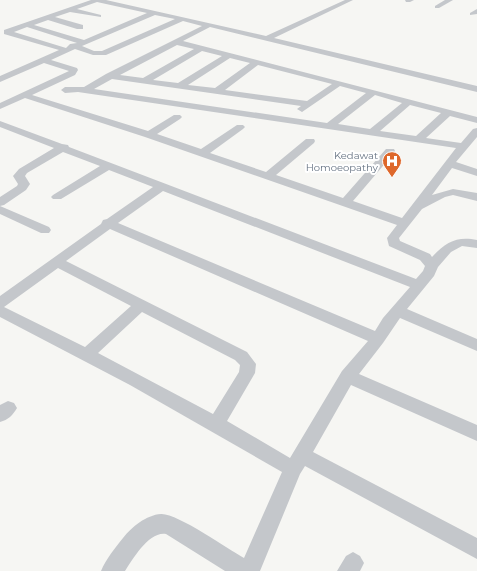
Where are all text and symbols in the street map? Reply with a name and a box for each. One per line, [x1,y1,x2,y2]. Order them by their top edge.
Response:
place label: Kedawat Homoeopathy [306,149,379,174]
hospital icon: Kedawat Homoeopathy [381,150,403,178]

